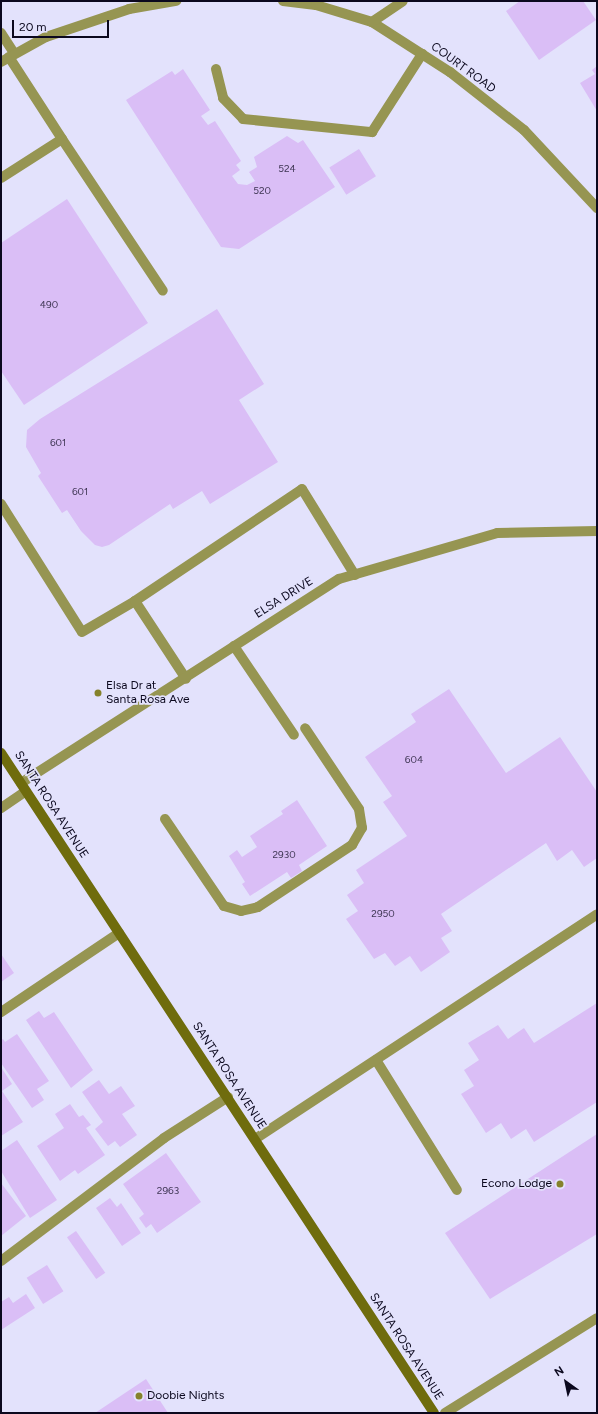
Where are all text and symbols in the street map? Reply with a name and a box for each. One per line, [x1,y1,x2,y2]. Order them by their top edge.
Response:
scale bar [14,12,111,38]
text: 20 m [19,20,47,34]
street label: COURT ROAD [428,40,498,96]
house number: 524 [278,163,296,175]
house number: 520 [253,185,271,197]
house number: 490 [40,299,58,311]
house number: 601 [50,437,66,449]
house number: 601 [72,486,88,498]
street label: ELSA DRIVE [252,574,316,622]
place label: Elsa Dr at Santa Rosa Ave [106,679,190,707]
marker: Elsa Dr at Santa Rosa Ave [93,688,103,698]
street label: SANTA ROSA AVENUE [11,749,91,861]
house number: 604 [405,754,423,766]
house number: 2930 [272,849,296,861]
house number: 2950 [371,908,395,920]
street label: SANTA ROSA AVENUE [189,1020,269,1132]
place label: Econo Lodge [481,1177,552,1191]
marker: Econo Lodge [555,1179,565,1189]
house number: 2963 [157,1185,179,1197]
street label: SANTA ROSA AVENUE [366,1291,446,1403]
north arrow [546,1362,586,1402]
text: N [552,1364,566,1379]
place label: Doobie Nights [147,1389,224,1403]
marker: Doobie Nights [134,1391,144,1401]

